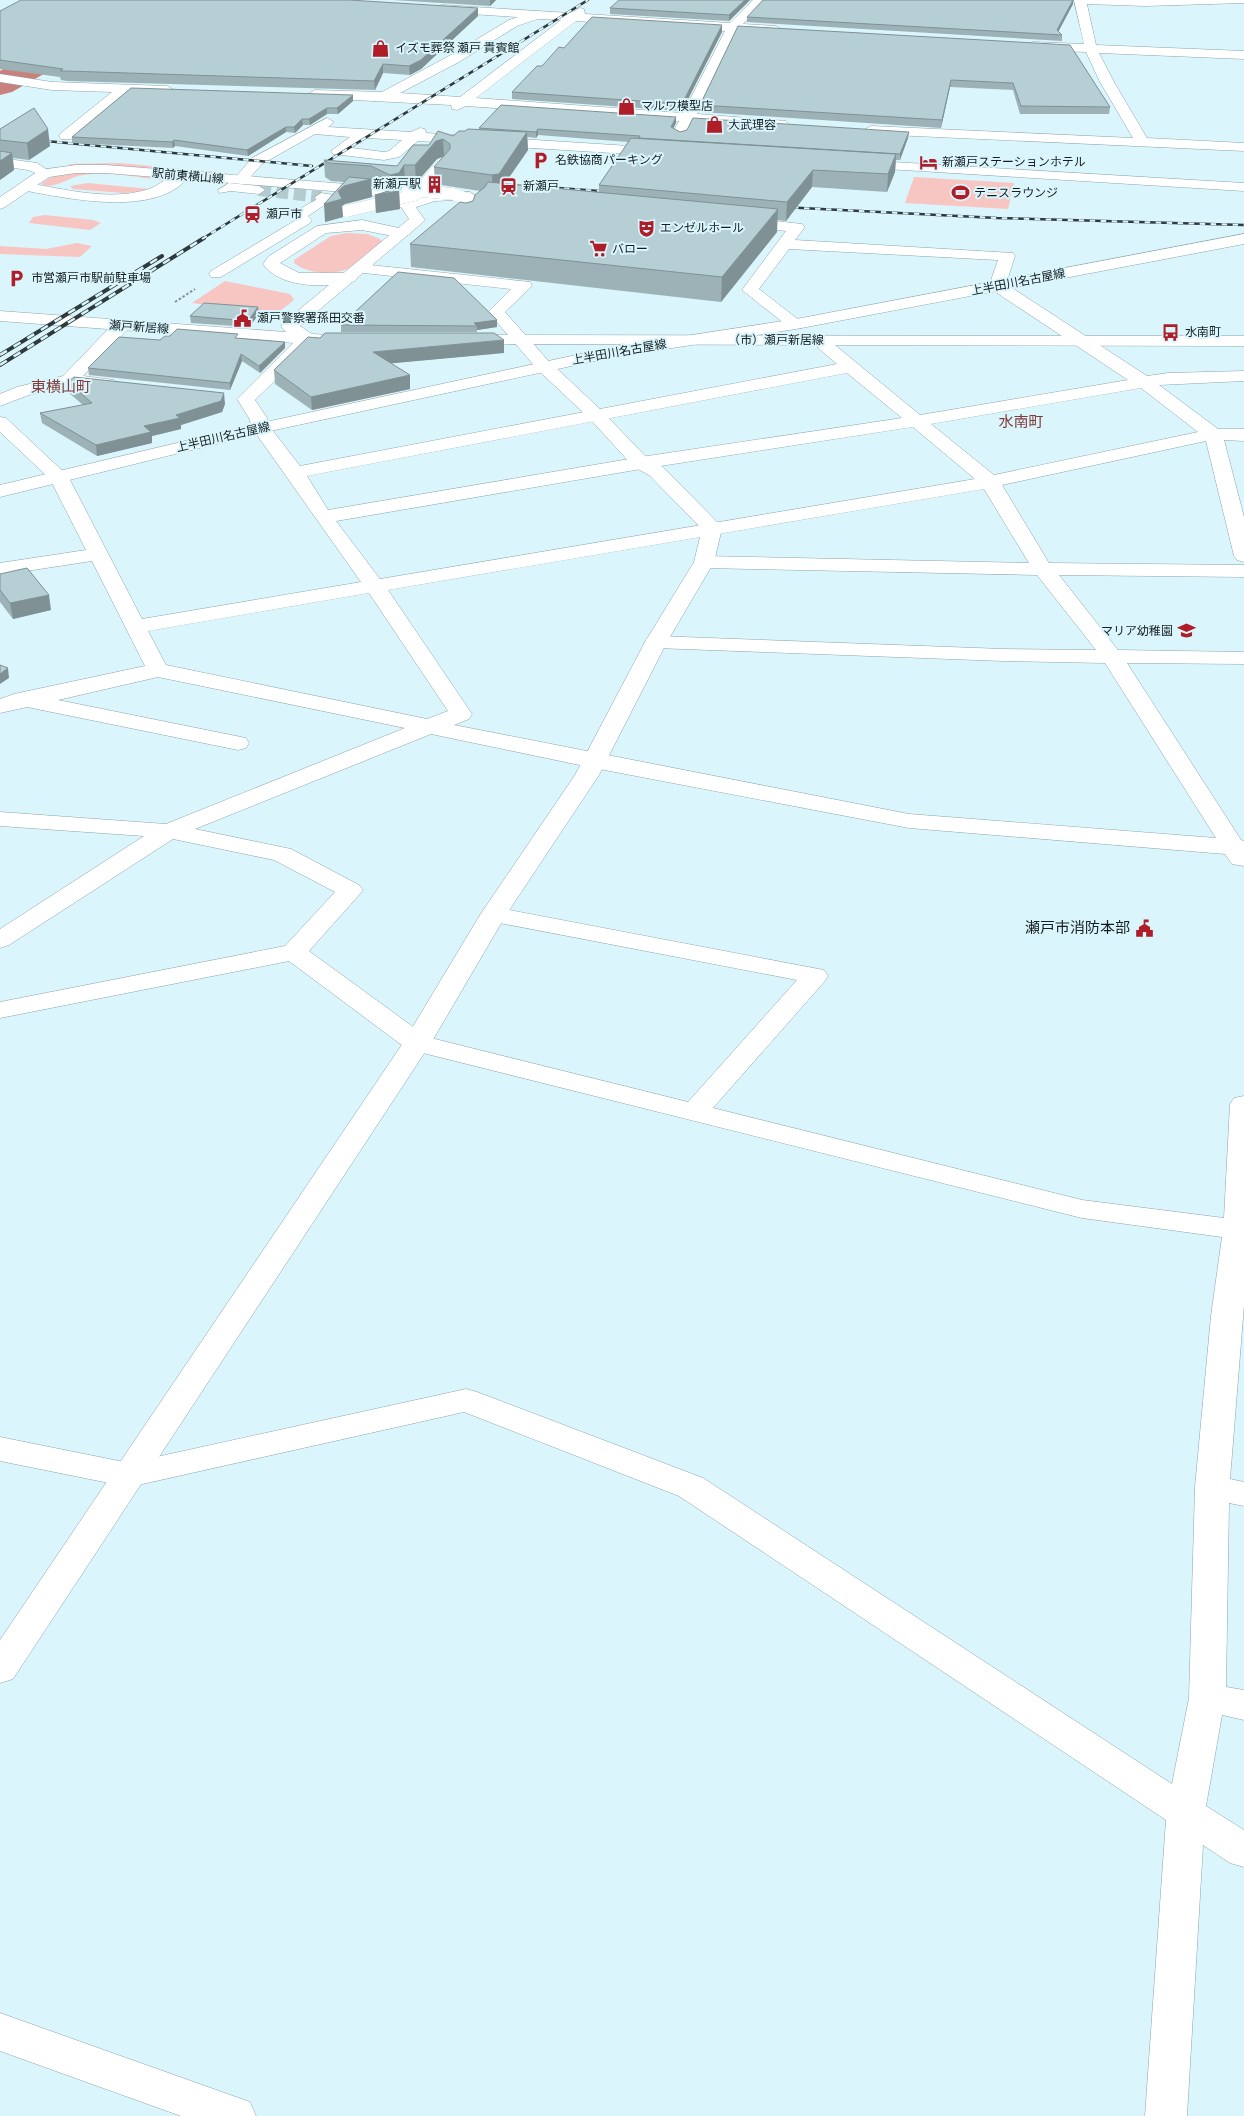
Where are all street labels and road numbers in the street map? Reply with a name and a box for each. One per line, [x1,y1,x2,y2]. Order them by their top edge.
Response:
street label: 駅前東横山線 [151,165,225,188]
street label: 上半田川名古屋線 [969,265,1067,300]
street label: 瀬戸新居線 [108,317,169,338]
street label: （市）瀬戸新居線 [728,332,824,349]
street label: 上半田川名古屋線 [570,336,668,369]
street label: 上半田川名古屋線 [174,418,272,457]

